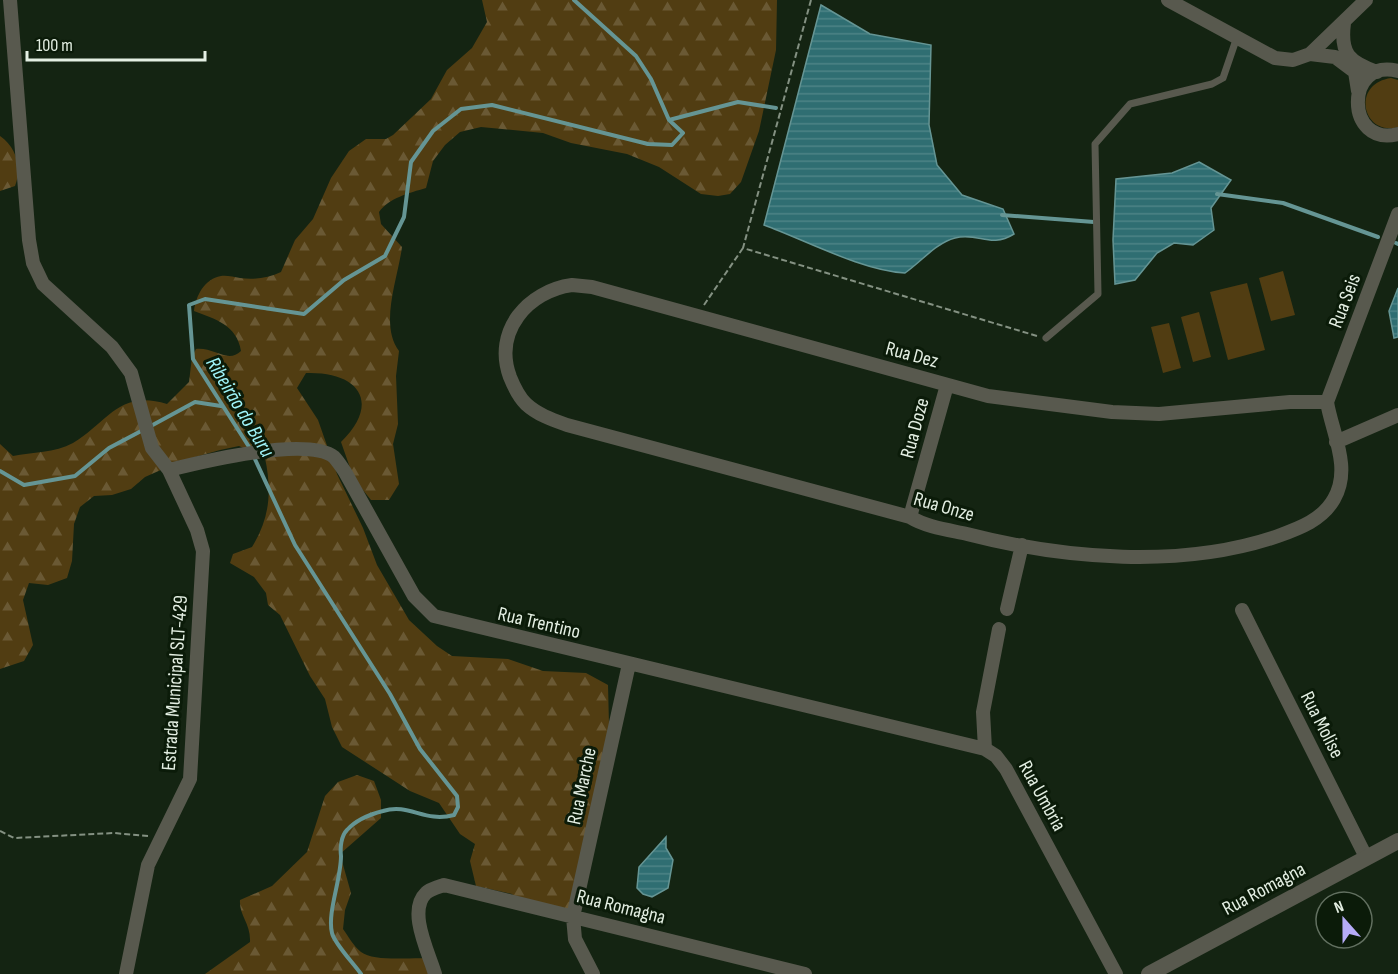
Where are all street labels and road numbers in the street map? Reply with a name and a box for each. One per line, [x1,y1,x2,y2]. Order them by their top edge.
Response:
street label: Rua Seis [1324,271,1366,331]
street label: Rua Dez [883,336,941,374]
street label: Rua Doze [895,395,935,461]
street label: Rua Onze [911,487,977,527]
street label: Estrada Municipal SLT-429 [157,595,193,771]
street label: Rua Trentino [495,602,583,644]
street label: Rua Molise [1295,688,1349,762]
street label: Rua Marche [562,745,602,827]
street label: Rua Umbria [1013,757,1071,835]
street label: Rua Romagna [1218,857,1310,921]
street label: Rua Romagna [574,884,668,930]

